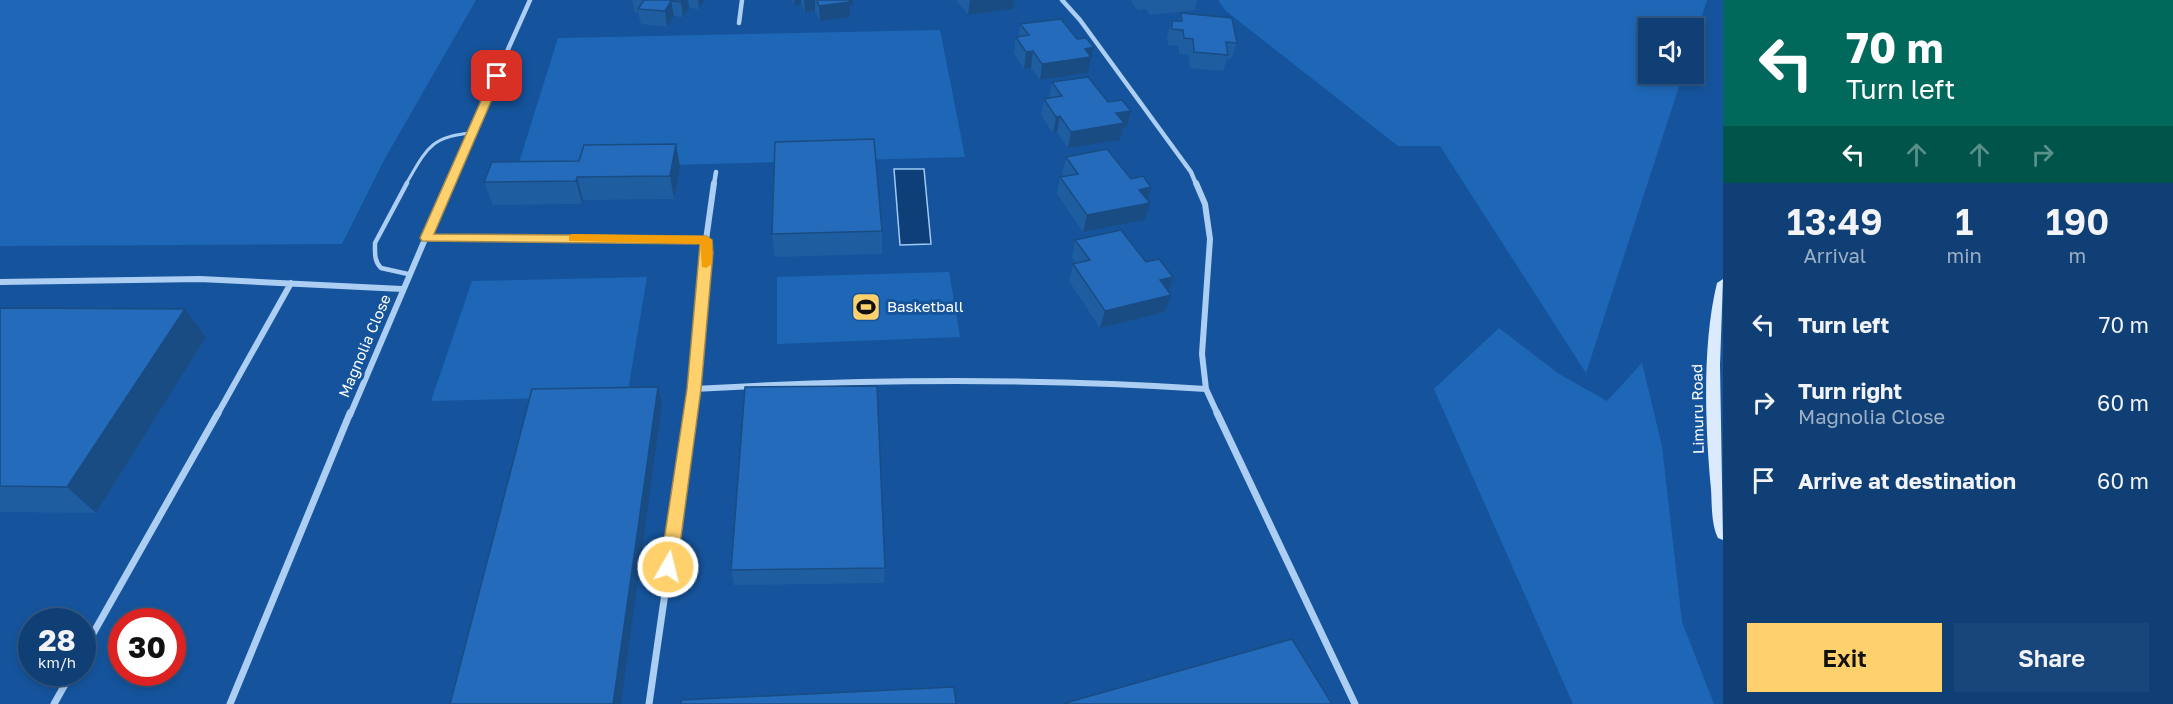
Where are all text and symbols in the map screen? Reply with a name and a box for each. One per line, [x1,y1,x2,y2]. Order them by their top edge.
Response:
map controls [1638,18,1704,84]
button: sound [1638,18,1704,84]
text: 70 m [1846,22,1943,72]
icon: left [1747,24,1825,102]
pin [471,50,522,101]
icon: arrive [480,59,513,92]
text: Turn left [1846,73,1955,105]
icon: left [1837,138,1870,171]
icon: ahead [1900,138,1933,171]
icon: ahead [1963,138,1996,171]
icon: right [2026,138,2059,171]
text: 13:49 [1787,200,1883,243]
text: 1 [1955,200,1973,243]
text: 190 [2046,200,2109,243]
text: Arrival [1803,243,1866,267]
text: min [1947,243,1982,267]
text: m [2069,243,2086,267]
street label: Magnolia Close [334,291,394,400]
sports icon: Basketball [850,291,882,323]
place label: Basketball [887,297,964,315]
icon: left [1747,308,1780,341]
text: Turn left [1798,311,1889,338]
text: 70 m [2099,311,2149,338]
street label: Limuru Road [1687,364,1707,454]
text: Turn right [1798,377,1902,404]
icon: right [1747,386,1780,419]
text: 60 m [2097,389,2149,416]
text: Magnolia Close [1798,404,1945,428]
icon: arrive [1747,464,1780,497]
text: Arrive at destination [1798,467,2016,494]
text: 60 m [2097,467,2149,494]
position arrow [636,535,700,599]
speed limit sign: 30 [108,608,186,686]
text: 28 [38,622,76,658]
button: Exit [1747,623,1942,692]
button: Share [1954,623,2149,692]
text: km/h [38,653,76,671]

